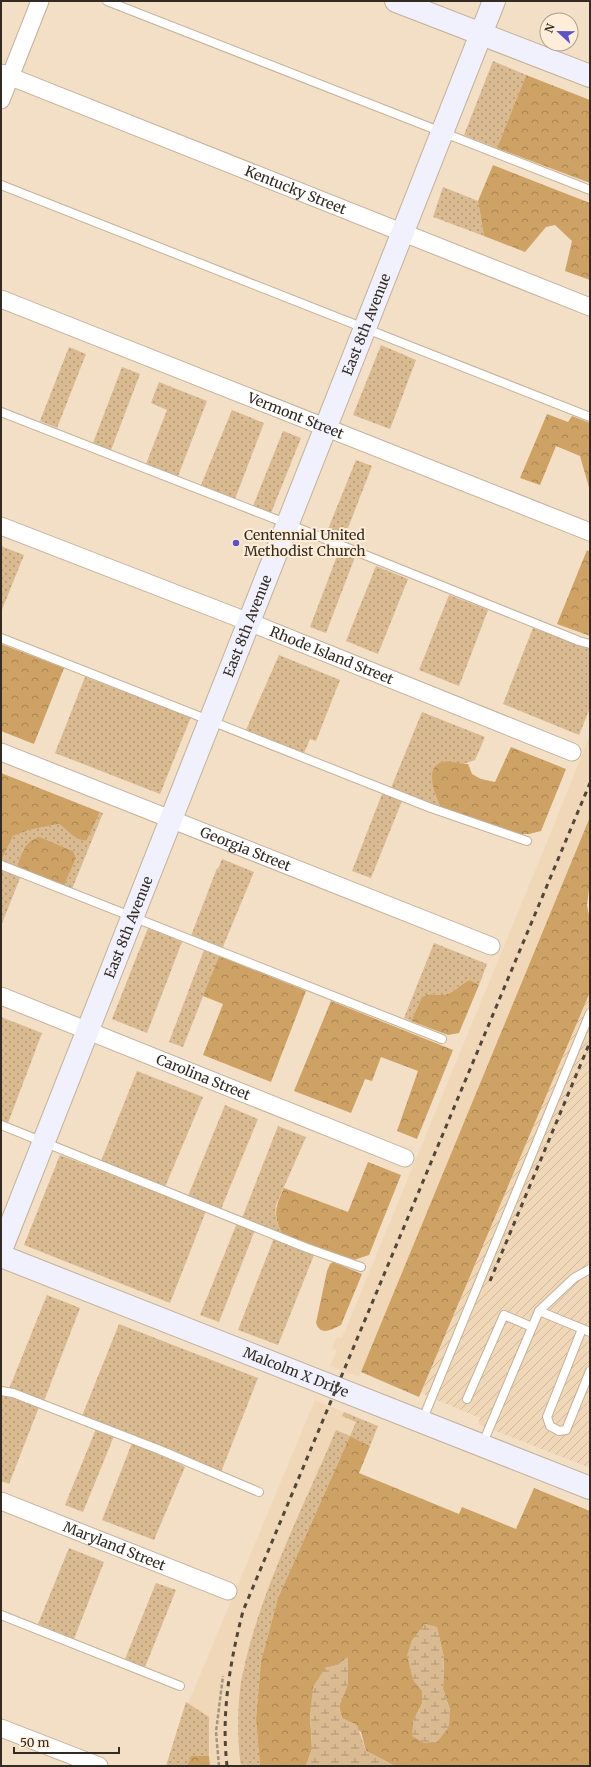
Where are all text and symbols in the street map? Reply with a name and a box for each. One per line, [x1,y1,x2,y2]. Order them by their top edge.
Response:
north arrow [539,12,579,52]
text: N [542,21,558,35]
street label: Kentucky Street [242,162,349,218]
street label: East 8th Avenue [338,271,395,378]
street label: Vermont Street [244,388,347,443]
place label: Centennial United Methodist Church [244,526,366,560]
marker: Centennial United Methodist Church [231,538,241,548]
street label: East 8th Avenue [219,572,276,679]
street label: Rhode Island Street [267,622,396,688]
street label: Georgia Street [197,823,294,875]
street label: East 8th Avenue [100,874,157,981]
street label: Carolina Street [154,1050,254,1104]
street label: Malcolm X Drive [240,1343,351,1401]
street label: Maryland Street [61,1518,169,1575]
scale bar [14,1729,119,1755]
text: 50 m [20,1735,49,1750]

